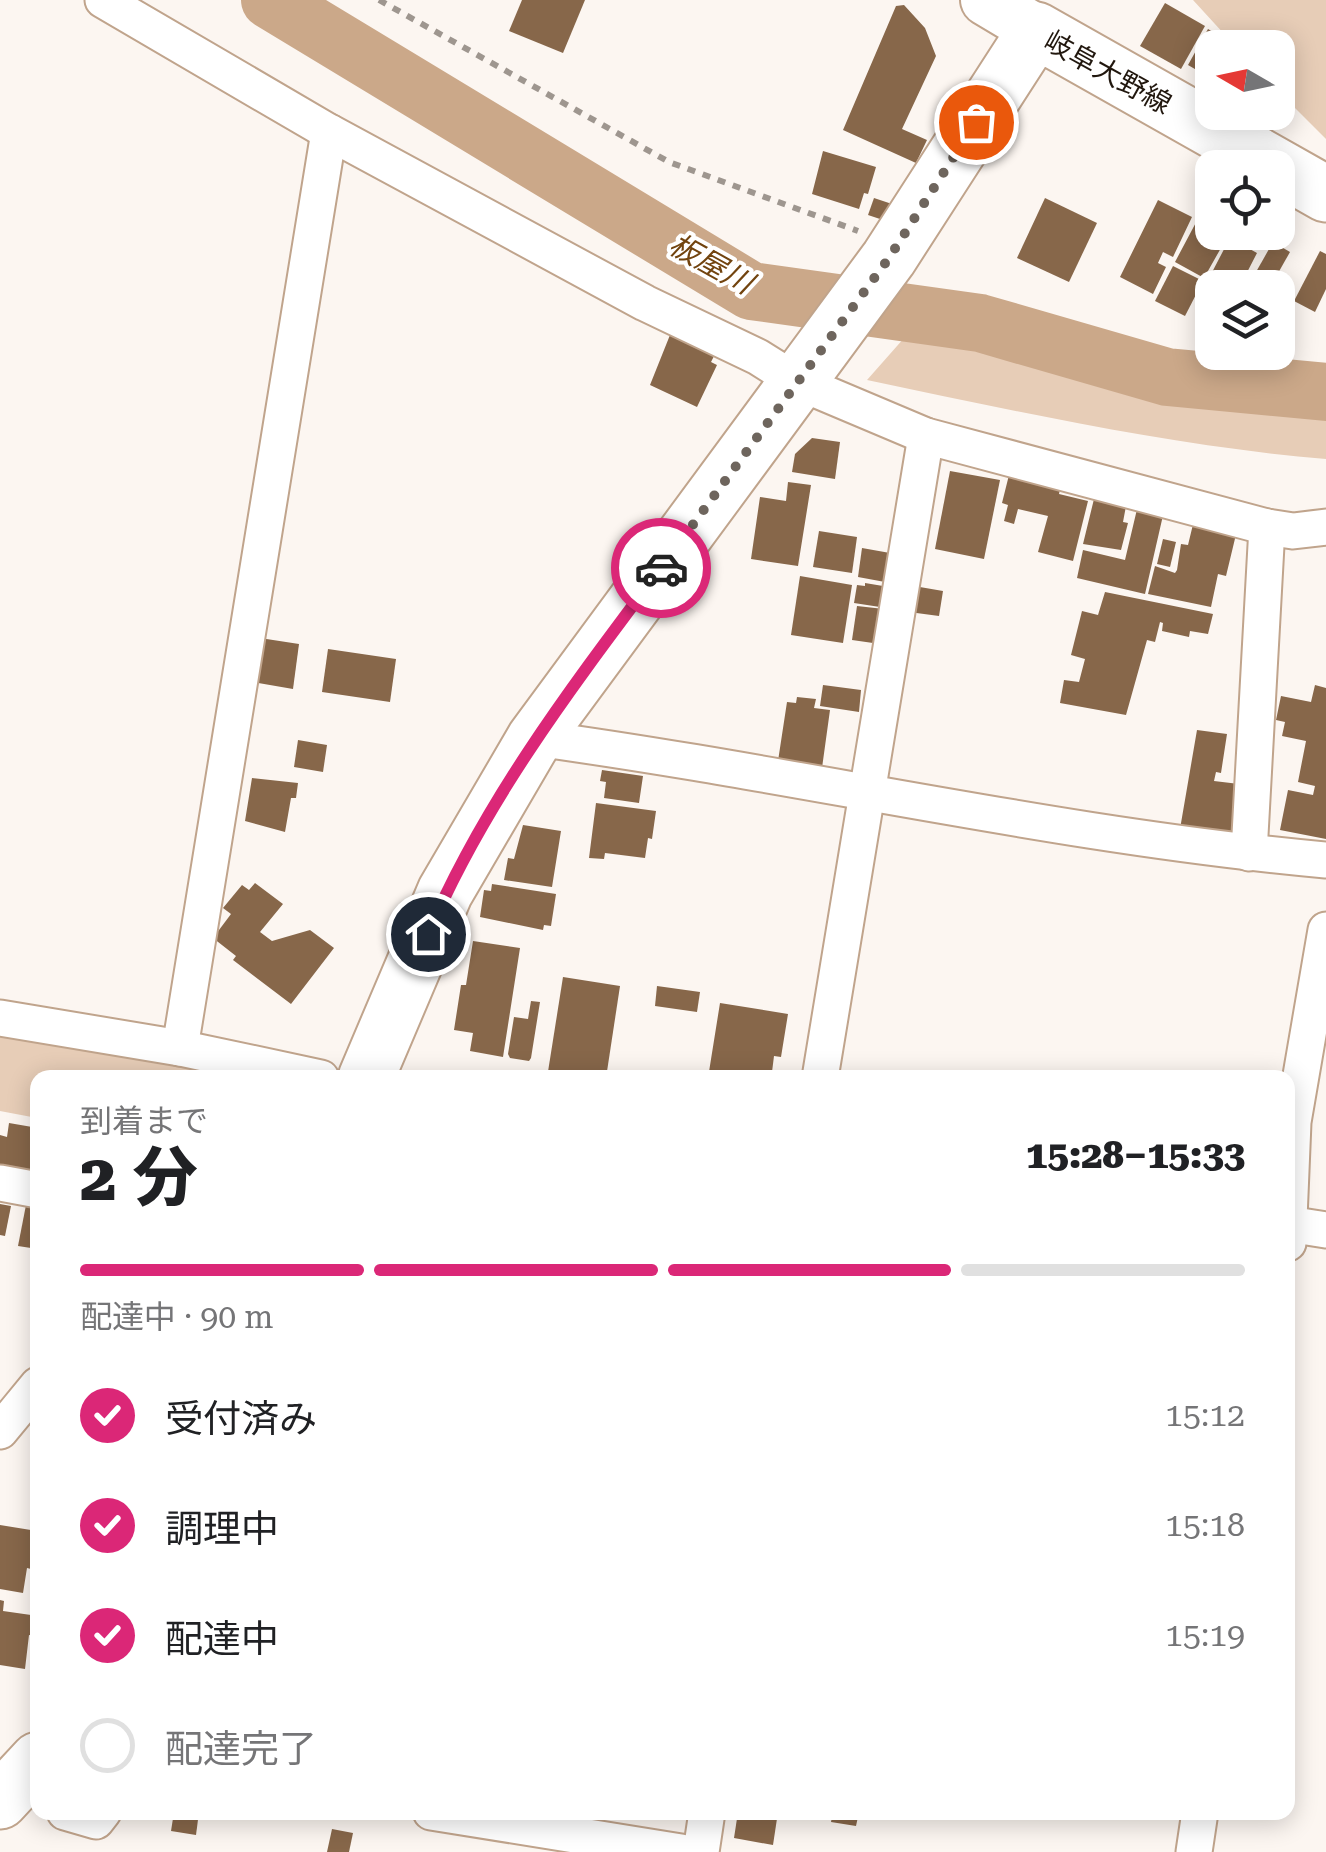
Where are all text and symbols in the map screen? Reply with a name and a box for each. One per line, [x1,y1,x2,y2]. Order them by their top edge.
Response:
street label: 岐阜大野線 [1039,24,1177,121]
north arrow [1195,30,1295,130]
map controls [1195,30,1295,370]
pin [934,80,1019,165]
icon: bag [949,95,1004,150]
button: locate [1195,150,1295,250]
water label: 板屋川 [663,226,762,302]
button: layers [1195,270,1295,370]
courier [611,518,711,618]
icon: car [634,541,689,596]
pin [386,892,471,977]
icon: home [401,907,456,962]
text: 到着まで [80,1102,208,1140]
text: 15:28–15:33 [1026,1133,1245,1177]
text: 2 分 [80,1140,198,1216]
text: 配達中 · 90 m [80,1298,273,1336]
icon: check [80,1388,135,1443]
text: 15:12 [1165,1396,1245,1434]
text: 受付済み [165,1397,317,1441]
icon: check [80,1498,135,1553]
text: 15:18 [1165,1506,1245,1544]
text: 調理中 [165,1507,279,1551]
icon: check [80,1608,135,1663]
text: 15:19 [1165,1616,1245,1654]
text: 配達中 [165,1617,279,1661]
text: 配達完了 [165,1727,317,1771]

